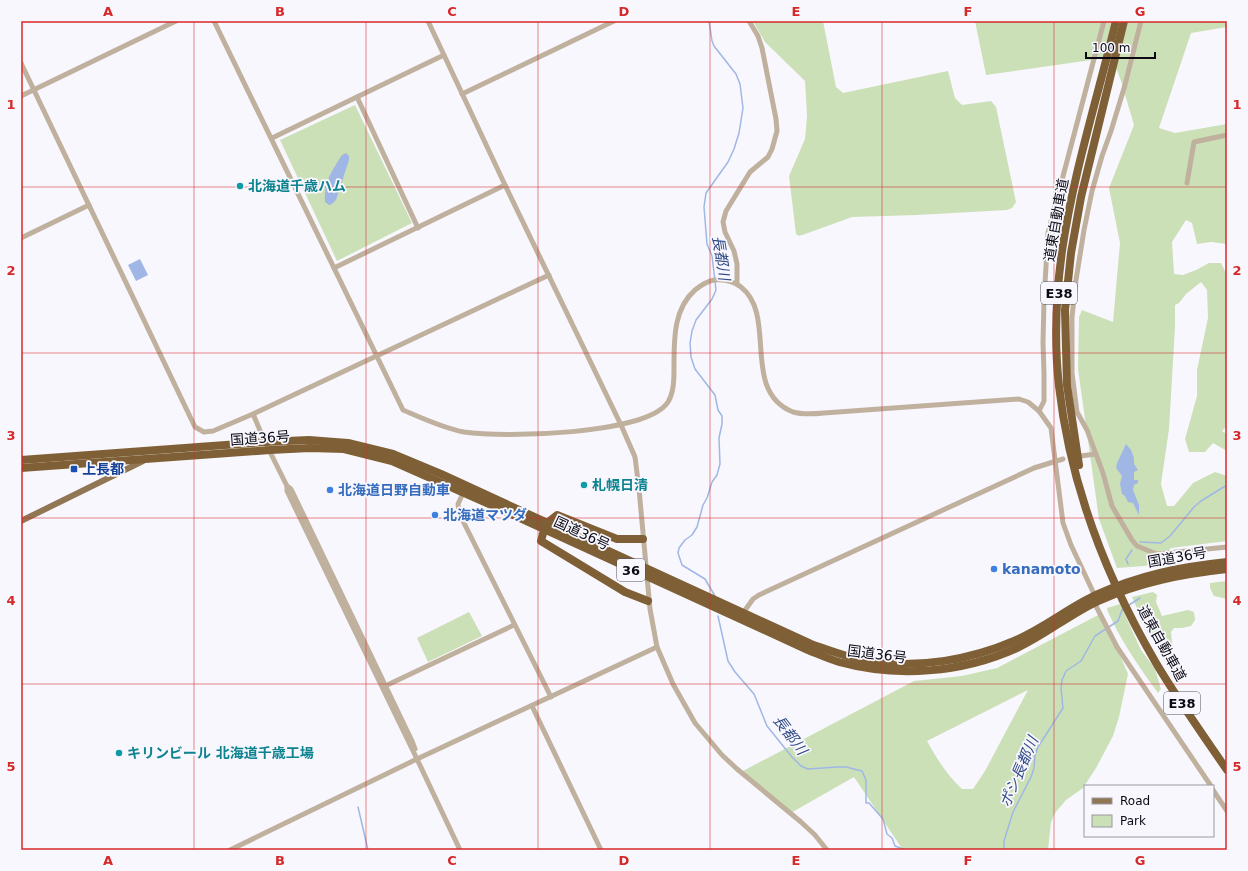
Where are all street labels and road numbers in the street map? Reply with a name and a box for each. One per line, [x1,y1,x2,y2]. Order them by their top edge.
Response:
street label: 道東自動車道 [1041,177,1071,263]
road number: E38 [1041,282,1077,304]
street label: 国道36号 [230,428,290,448]
street label: 国道36号 [552,513,612,553]
street label: 国道36号 [1146,544,1208,570]
road number: 36 [617,559,645,581]
street label: 道東自動車道 [1135,602,1189,684]
street label: 国道36号 [846,642,908,666]
road number: E38 [1164,692,1200,714]

